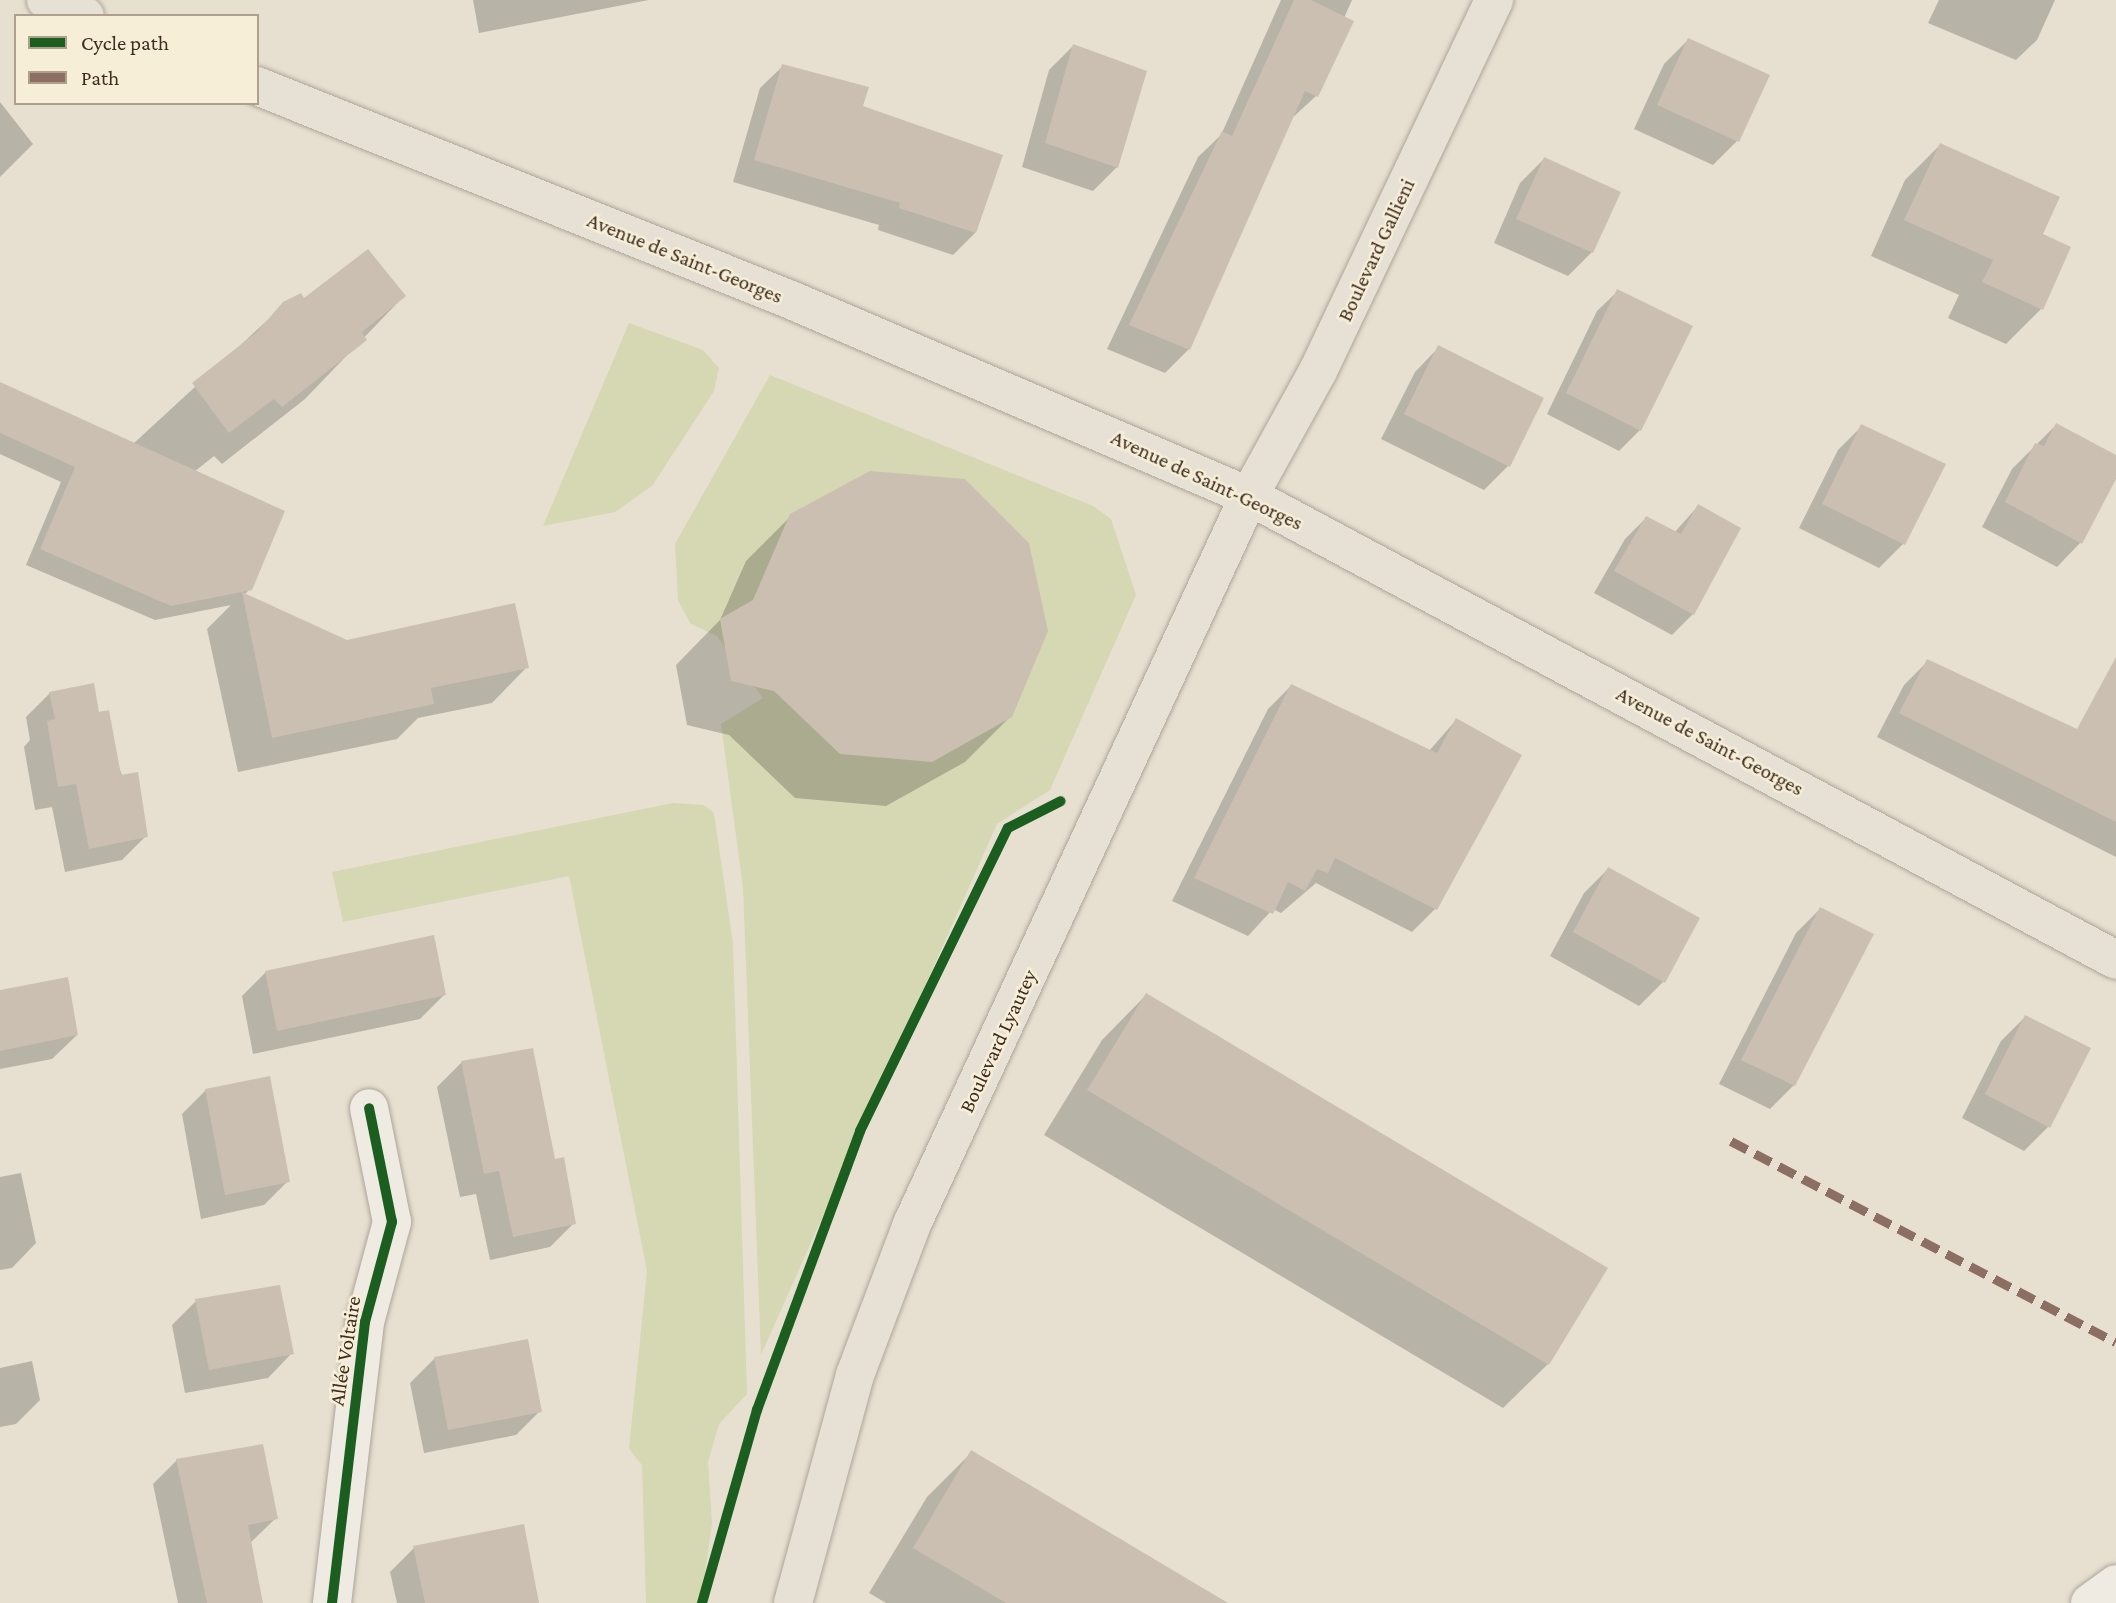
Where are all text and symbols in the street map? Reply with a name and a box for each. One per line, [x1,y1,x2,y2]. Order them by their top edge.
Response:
legend [14,14,259,105]
text: Cycle path [81,31,169,55]
text: Path [81,66,119,90]
street label: Boulevard Gallieni [1332,175,1420,325]
street label: Avenue de Saint-Georges [584,207,786,309]
street label: Avenue de Saint-Georges [1107,425,1307,535]
street label: Avenue de Saint-Georges [1612,681,1808,801]
street label: Boulevard Lyautey [954,965,1042,1117]
street label: Allée Voltaire [324,1294,366,1408]

